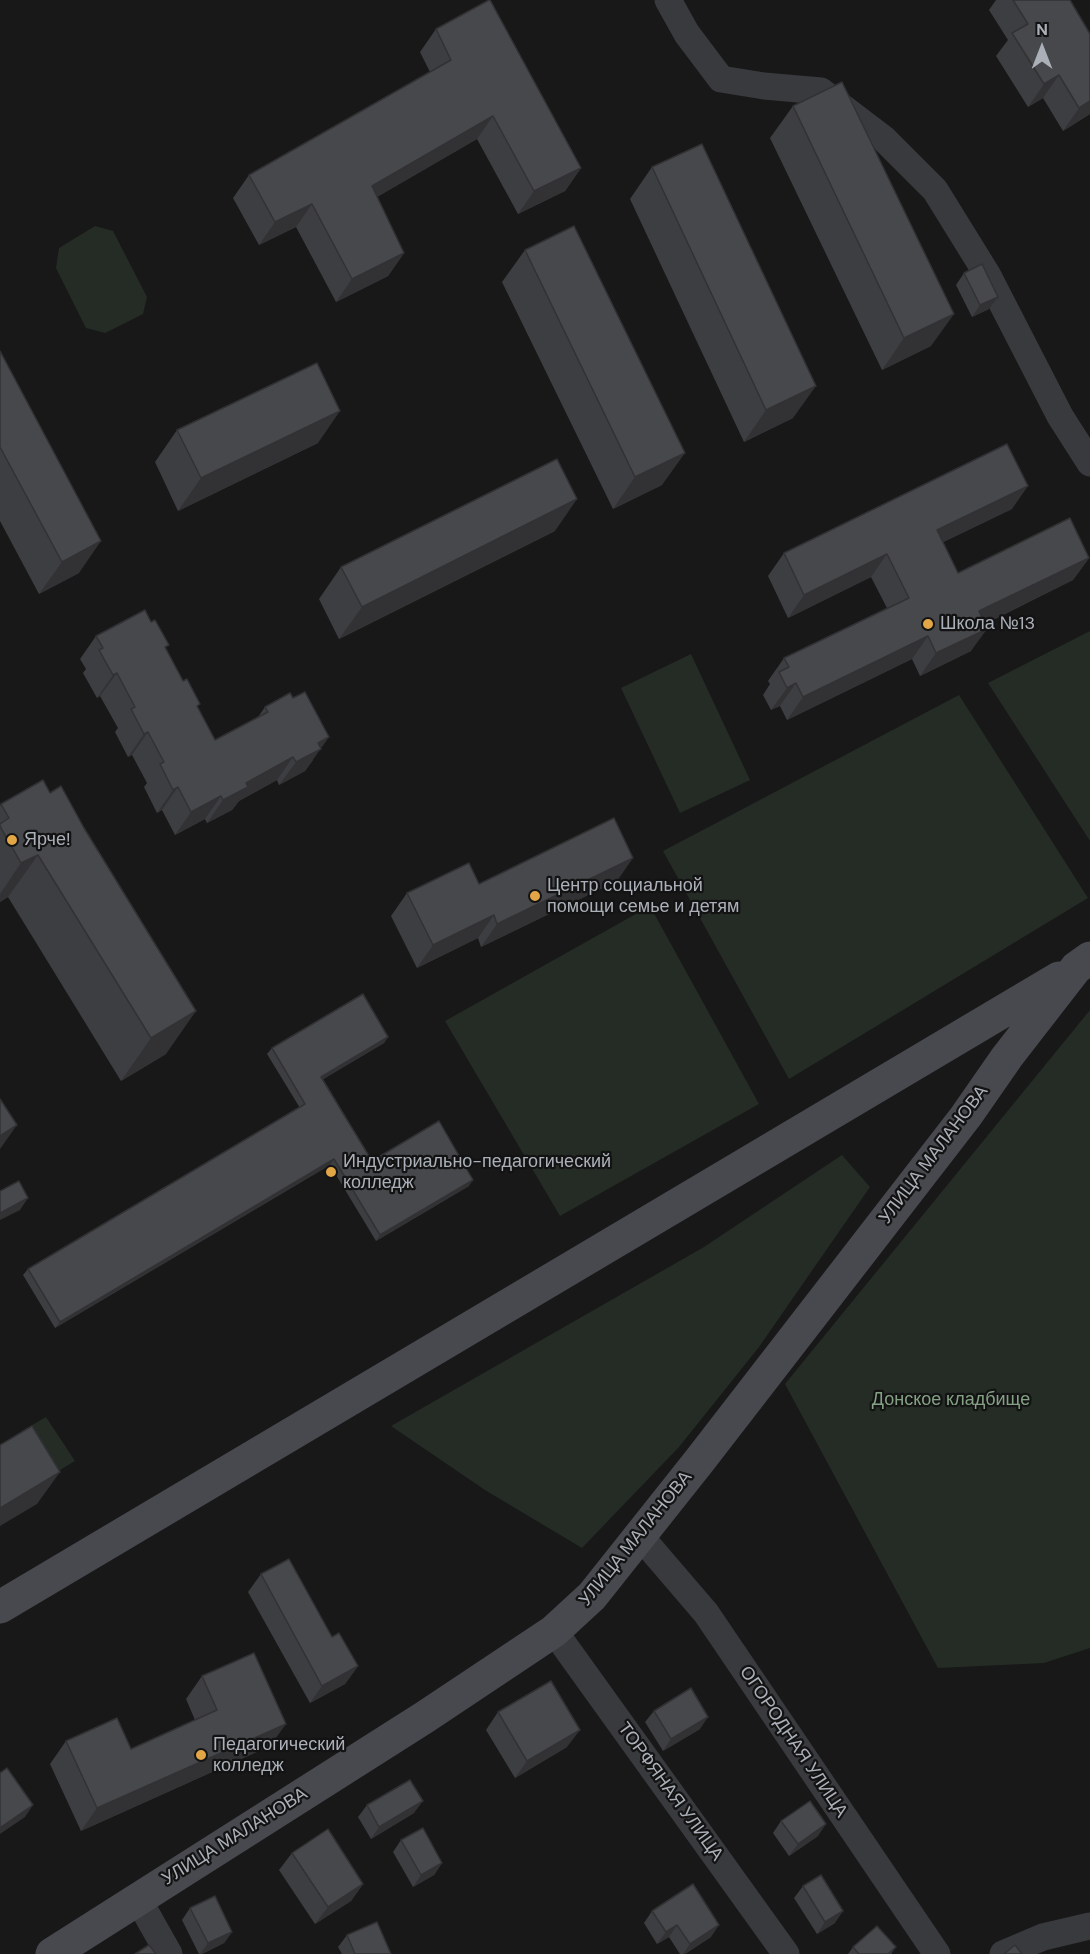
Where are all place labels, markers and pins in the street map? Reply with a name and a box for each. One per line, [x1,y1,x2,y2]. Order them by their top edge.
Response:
place label: Школа №13 [940,613,1035,635]
marker: Школа №13 [921,617,935,631]
place label: Ярче! [24,829,71,851]
marker: Ярче! [5,833,19,847]
place label: Центр социальной помощи семье и детям [547,875,739,918]
marker: Центр социальной помощи семье и детям [528,889,542,903]
place label: Индустриально-педагогический колледж [343,1151,611,1194]
marker: Индустриально-педагогический колледж [324,1165,338,1179]
place label: Педагогический колледж [213,1734,345,1776]
marker: Педагогический колледж [194,1748,208,1762]

